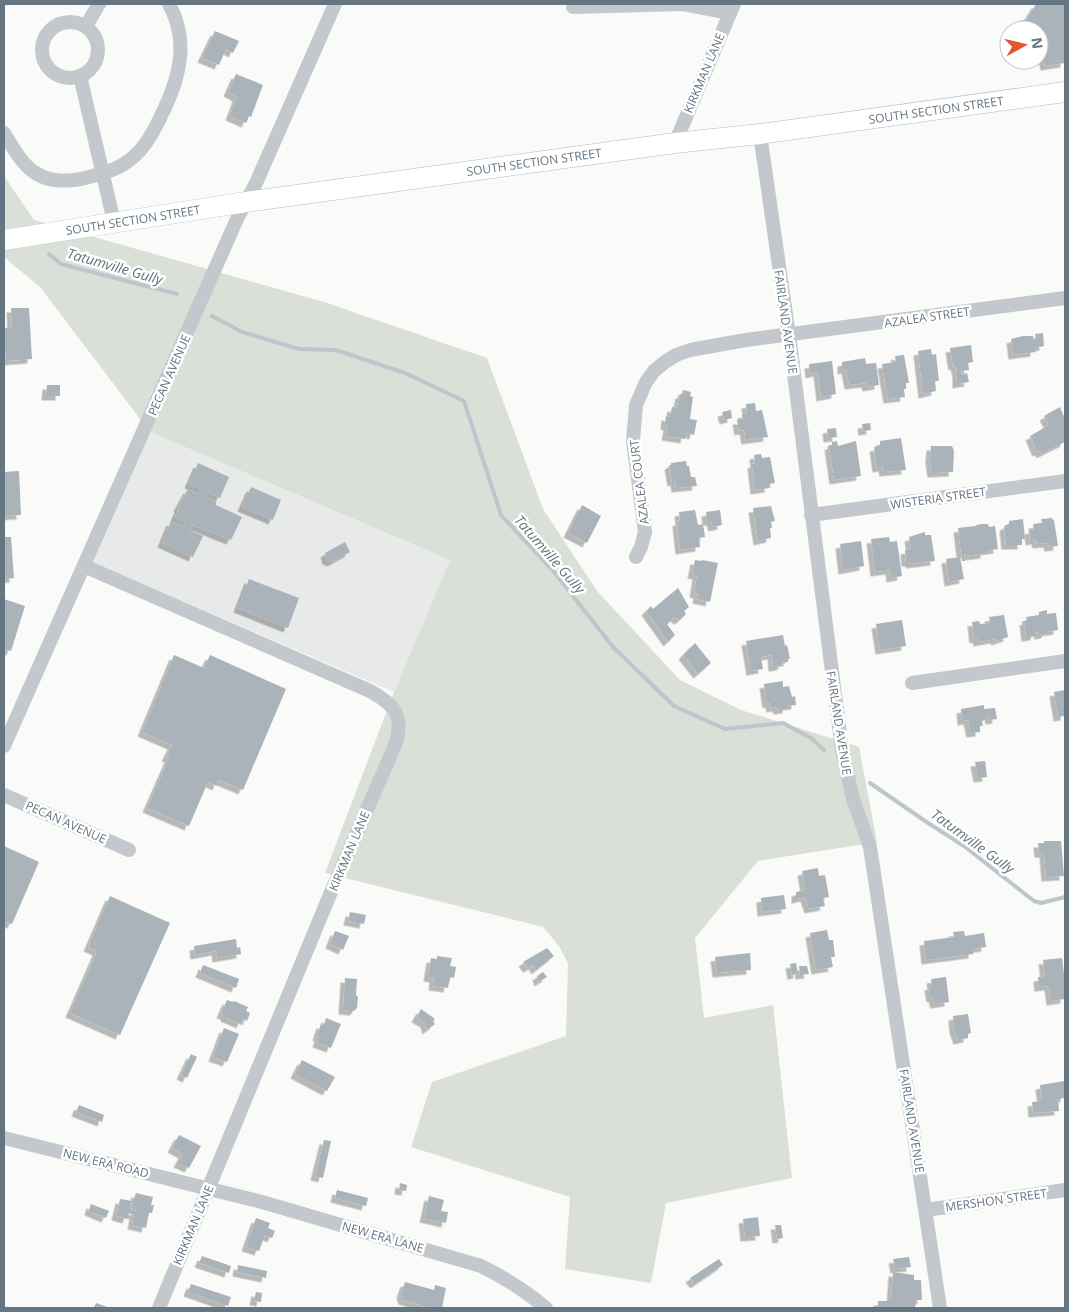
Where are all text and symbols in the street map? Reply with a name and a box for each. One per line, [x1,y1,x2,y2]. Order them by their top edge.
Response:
north arrow [999,20,1049,70]
street label: KIRKMAN LANE [679,30,729,116]
text: N [1027,36,1048,50]
street label: SOUTH SECTION STREET [867,92,1005,128]
street label: SOUTH SECTION STREET [465,144,603,180]
street label: SOUTH SECTION STREET [64,201,202,239]
water label: Tatumville Gully [65,243,166,289]
street label: FAIRLAND AVENUE [770,269,802,375]
street label: AZALEA STREET [883,303,971,331]
street label: PECAN AVENUE [144,332,194,418]
street label: AZALEA COURT [625,438,653,525]
street label: WISTERIA STREET [889,483,987,513]
water label: Tatumville Gully [511,511,591,599]
street label: FAIRLAND AVENUE [822,670,856,776]
street label: PECAN AVENUE [23,797,109,847]
water label: Tatumville Gully [928,804,1020,879]
street label: KIRKMAN LANE [324,808,374,894]
street label: FAIRLAND AVENUE [895,1068,929,1174]
street label: NEW ERA ROAD [61,1144,151,1182]
street label: KIRKMAN LANE [168,1182,218,1268]
street label: MERSHON STREET [944,1184,1048,1216]
street label: NEW ERA LANE [340,1217,426,1257]

